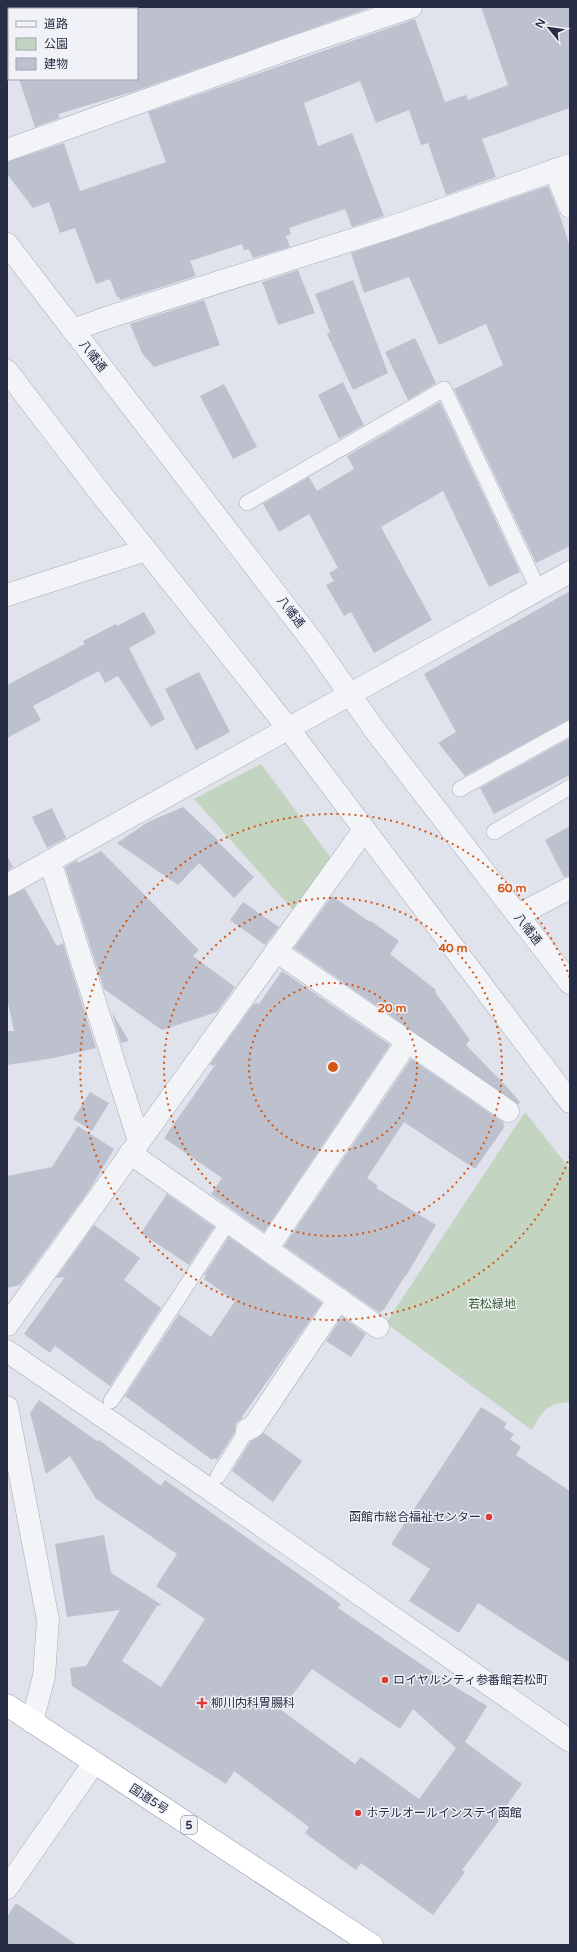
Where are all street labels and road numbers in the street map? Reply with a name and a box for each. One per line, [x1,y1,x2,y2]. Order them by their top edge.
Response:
street label: 八幡通 [76,338,110,374]
street label: 八幡通 [274,594,308,630]
street label: 八幡通 [511,911,545,947]
street label: 国道5号 [127,1781,171,1817]
road number: 5 [181,1816,197,1834]

